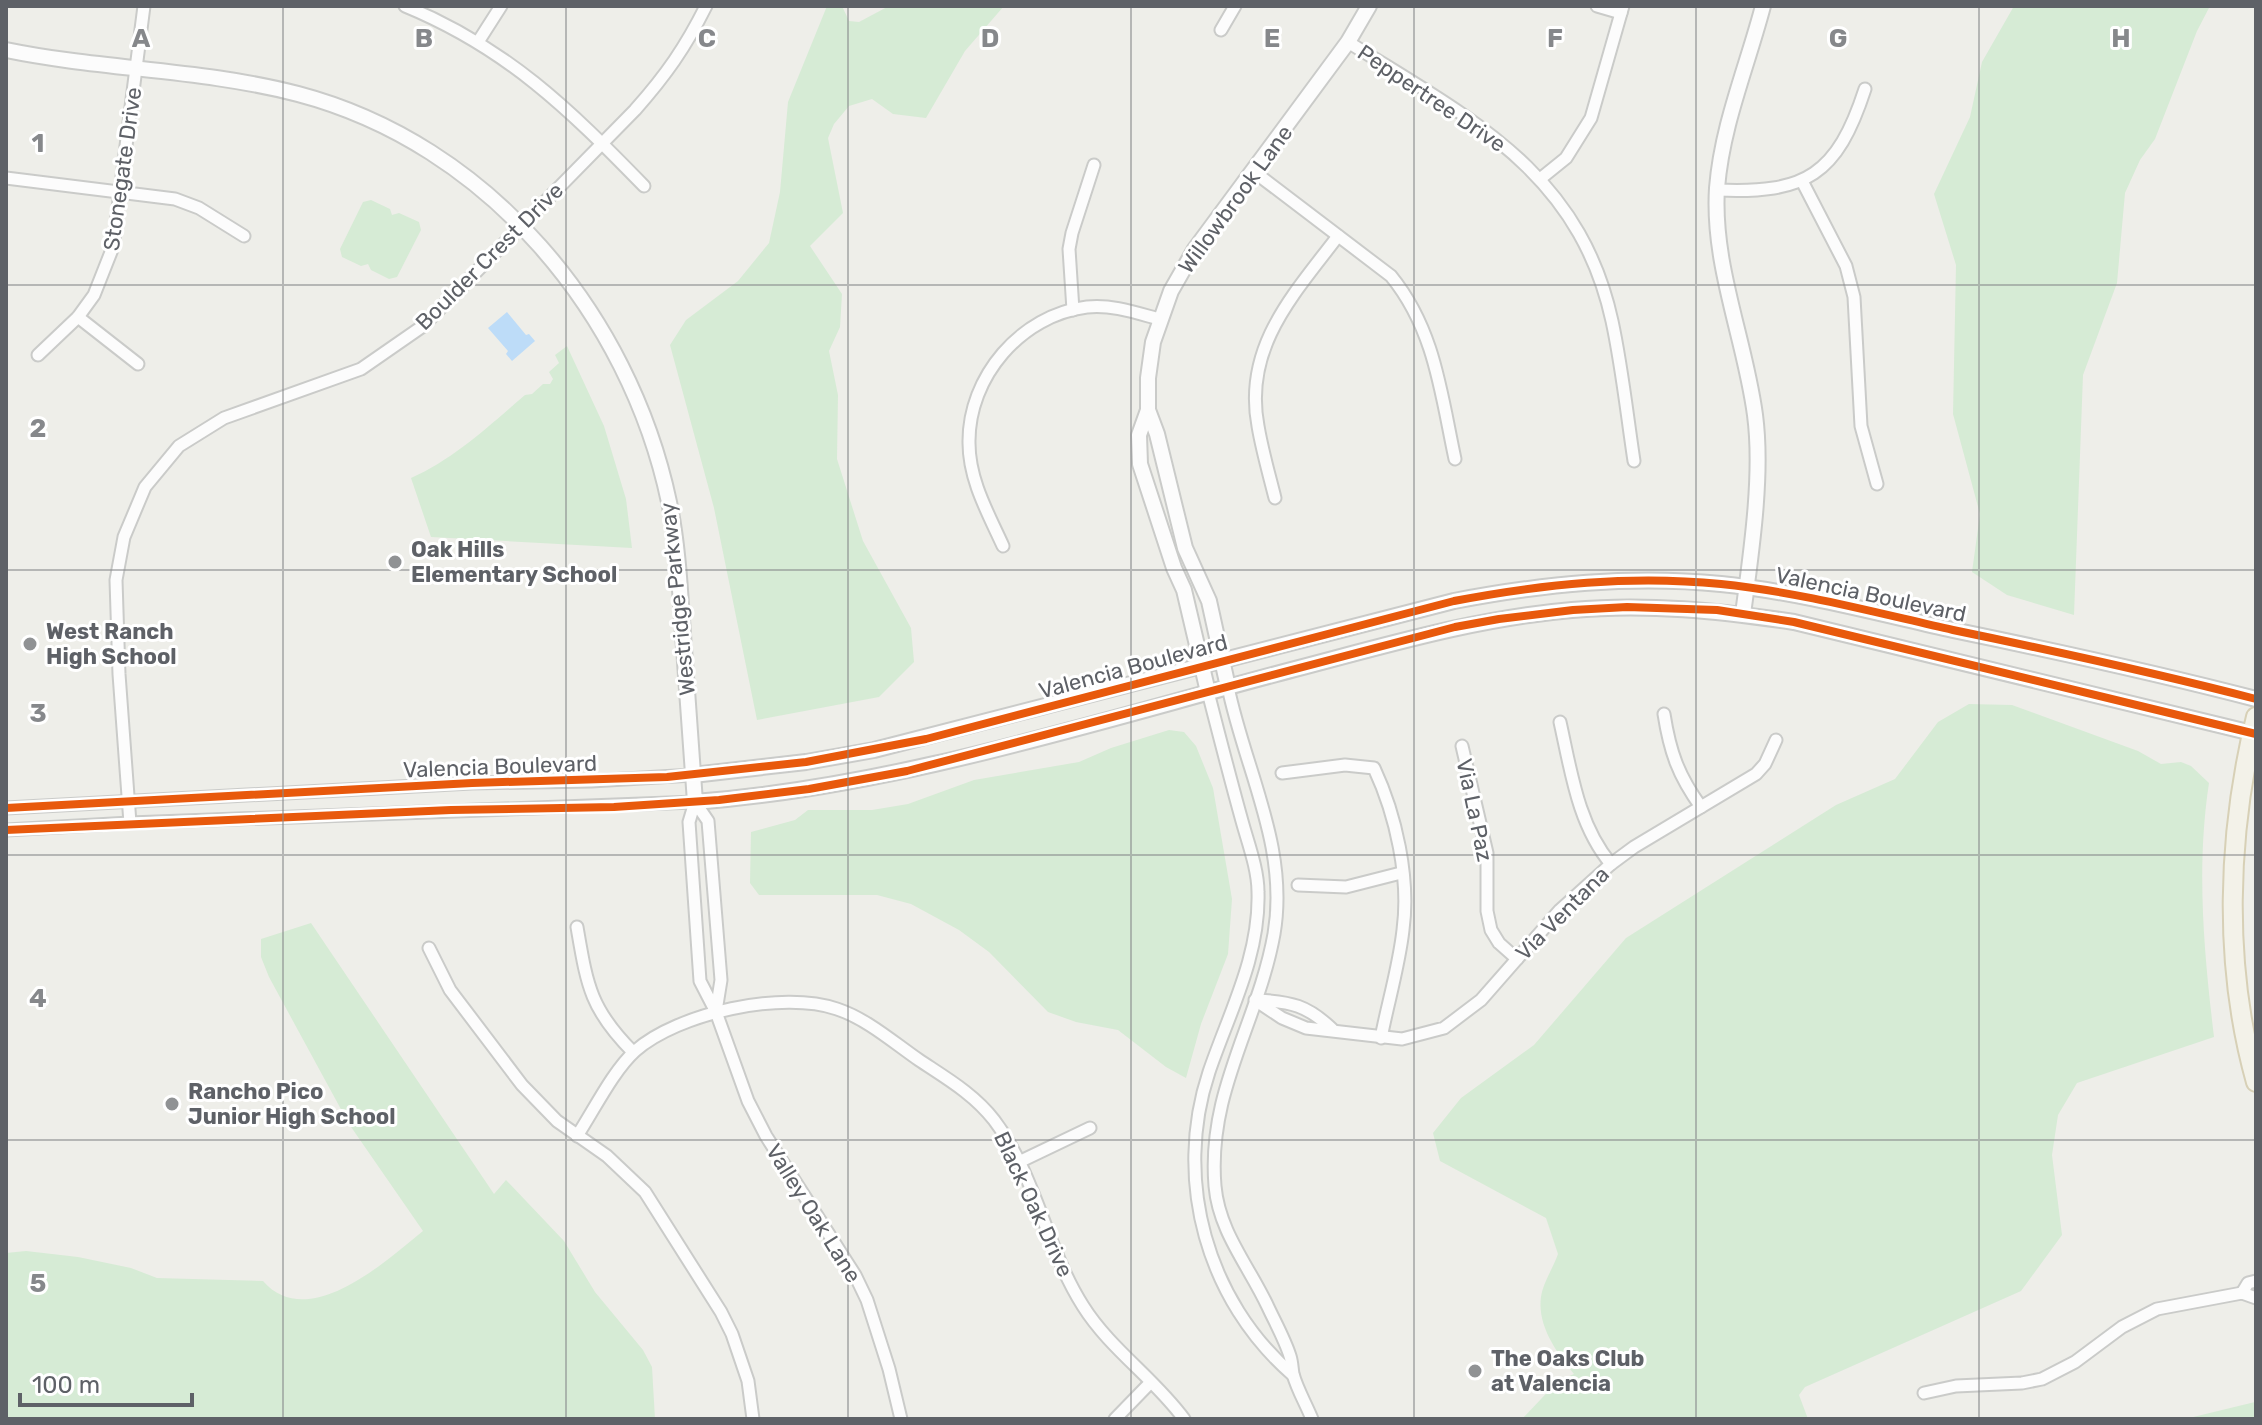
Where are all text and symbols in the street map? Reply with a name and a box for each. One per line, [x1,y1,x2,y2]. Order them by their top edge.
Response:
text: A [132,23,151,54]
text: B [415,23,433,54]
text: C [698,23,716,54]
text: D [981,23,999,54]
text: E [1264,23,1280,54]
text: F [1547,23,1563,54]
text: G [1829,23,1847,54]
text: H [2111,23,2131,54]
street label: Peppertree Drive [1352,39,1511,158]
street label: Stonegate Drive [98,85,147,253]
street label: Willowbrook Lane [1173,120,1298,279]
text: 1 [32,128,44,159]
street label: Boulder Crest Drive [410,177,569,336]
text: 2 [30,413,46,444]
street label: Westridge Parkway [654,501,701,697]
place label: Oak Hills Elementary School [411,536,617,588]
marker: Oak Hills Elementary School [386,553,404,571]
street label: Valencia Boulevard [1773,561,1969,628]
place label: West Ranch High School [46,618,177,670]
street label: Valencia Boulevard [1036,628,1230,705]
marker: West Ranch High School [21,635,39,653]
text: 3 [29,698,47,729]
street label: Valencia Boulevard [402,750,598,783]
street label: Via La Paz [1450,756,1499,864]
street label: Via Ventana [1510,861,1615,966]
text: 4 [29,983,47,1014]
place label: Rancho Pico Junior High School [188,1078,396,1130]
marker: Rancho Pico Junior High School [163,1095,181,1113]
street label: Black Oak Drive [988,1127,1079,1281]
street label: Valley Oak Lane [760,1139,867,1288]
text: 5 [30,1268,46,1299]
place label: The Oaks Club at Valencia [1491,1345,1644,1397]
scale bar [20,1357,192,1407]
marker: The Oaks Club at Valencia [1466,1362,1484,1380]
text: 100 m [32,1371,100,1399]

